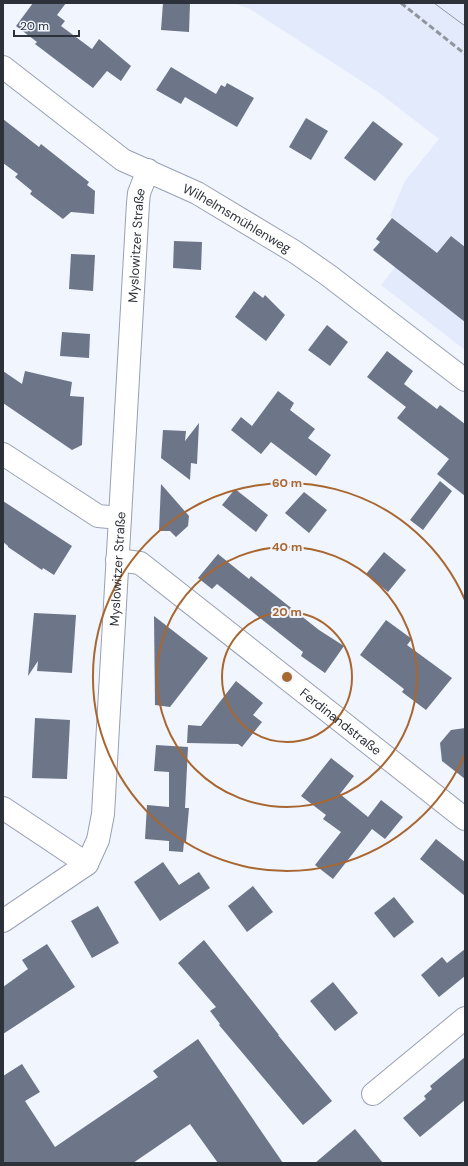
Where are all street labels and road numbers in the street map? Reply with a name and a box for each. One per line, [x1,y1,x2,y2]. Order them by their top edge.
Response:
street label: Wilhelmsmühlenweg [180,180,294,257]
street label: Myslowitzer Straße [124,185,149,303]
street label: Myslowitzer Straße [106,511,129,627]
street label: Ferdinandstraße [296,684,385,759]

